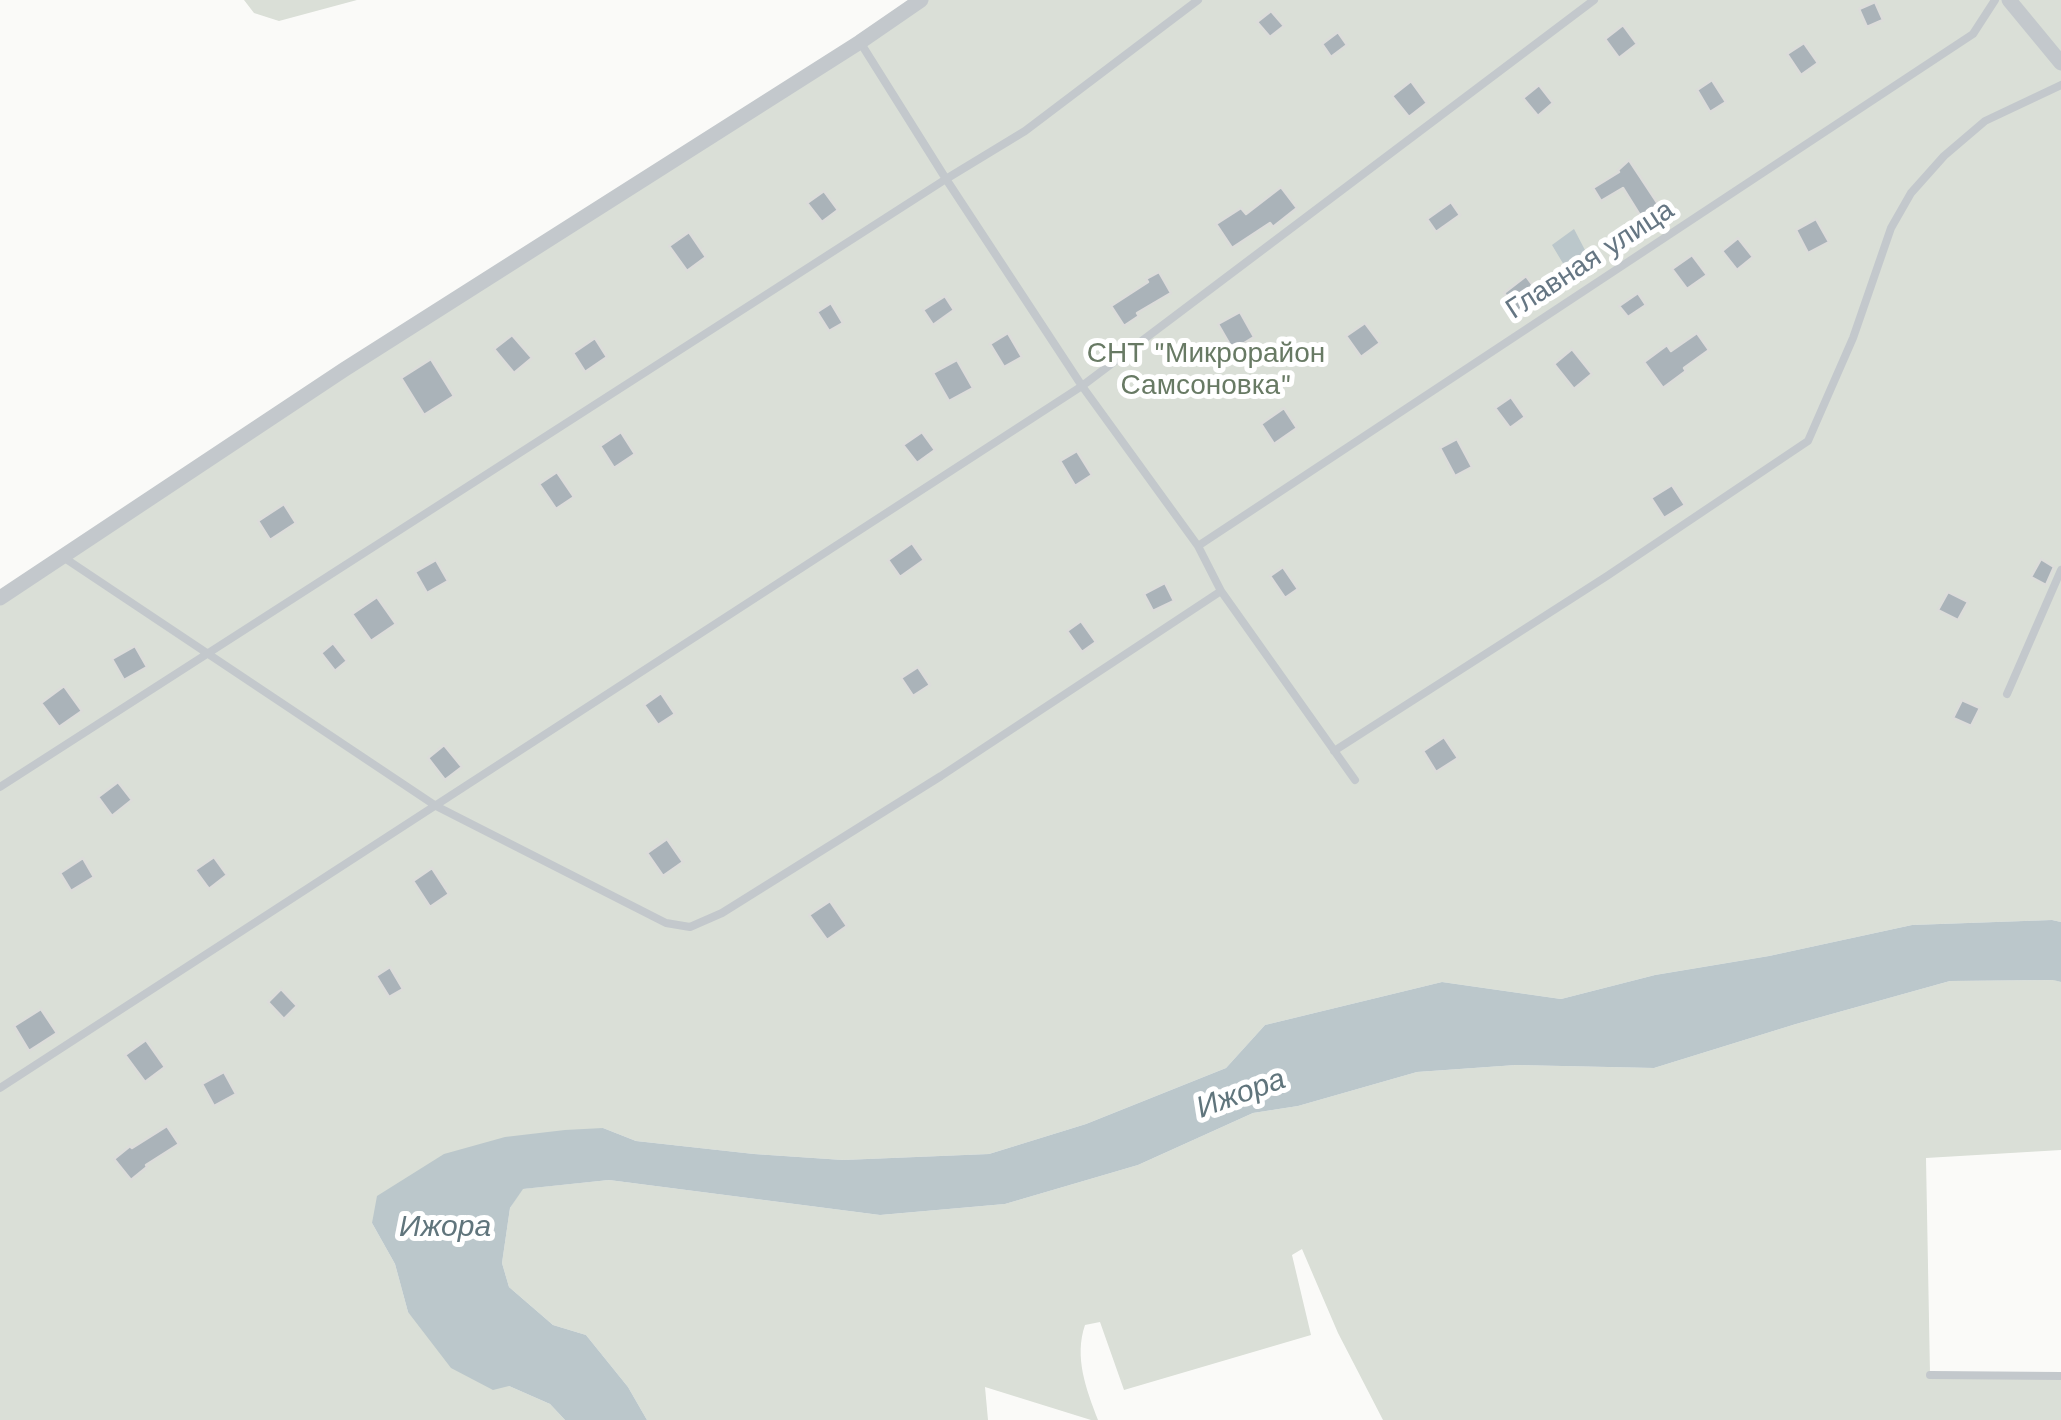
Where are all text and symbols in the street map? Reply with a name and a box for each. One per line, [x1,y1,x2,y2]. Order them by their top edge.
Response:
street label: Главная улица [1500,193,1680,327]
park label: СНТ "Микрорайон Самсоновка" [1087,337,1325,403]
water label: Ижора [1192,1061,1290,1127]
water label: Ижора [399,1209,491,1245]

